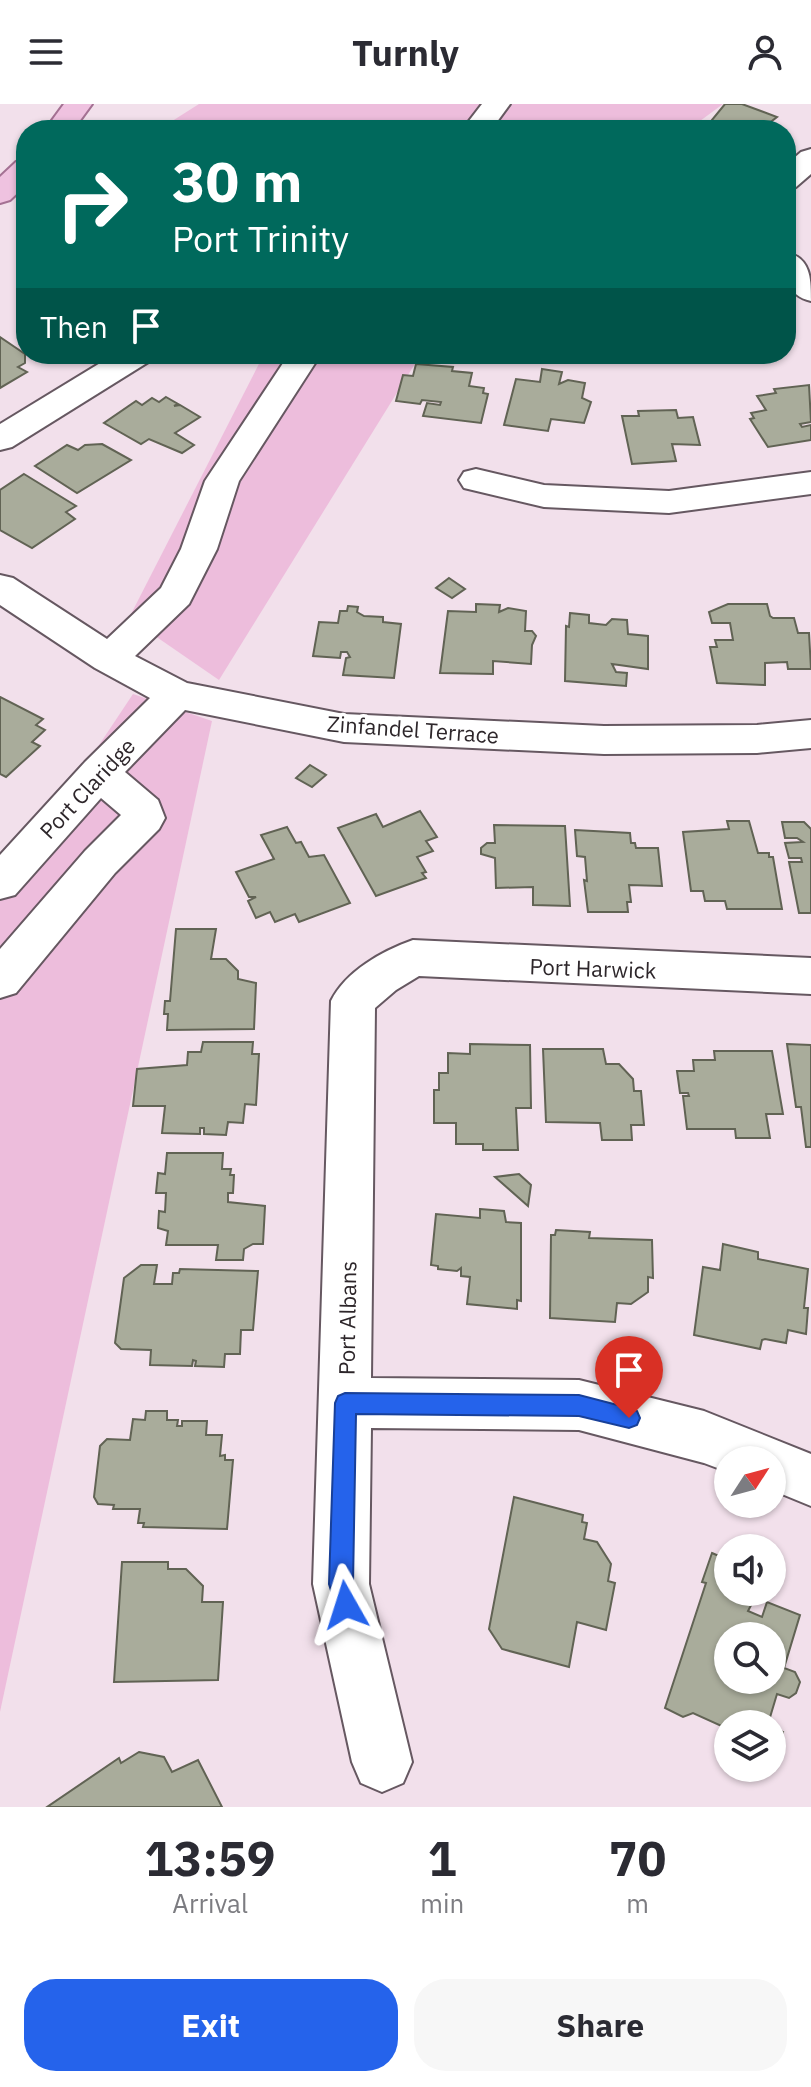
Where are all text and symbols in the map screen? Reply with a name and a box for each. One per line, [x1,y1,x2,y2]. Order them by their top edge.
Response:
text: Turnly [352,29,459,76]
icon: menu [24,30,68,74]
icon: person [743,30,787,74]
text: 30 m [172,145,302,217]
icon: right [40,152,144,256]
text: Port Trinity [172,215,349,262]
icon: arrive [124,304,168,348]
text: Then [40,307,108,346]
street label: Zinfandel Terrace [326,709,500,749]
street label: Port Claridge [33,731,141,845]
street label: Port Harwick [529,951,657,985]
street label: Port Albans [332,1261,362,1375]
pin [595,1336,663,1418]
icon: arrive [607,1348,651,1392]
north arrow [714,1446,786,1518]
map controls [714,1446,786,1782]
button: sound [714,1534,786,1606]
position arrow [304,1563,388,1647]
button: search [714,1622,786,1694]
button: layers [714,1710,786,1782]
text: 13:59 [145,1827,276,1889]
text: 1 [428,1827,457,1889]
text: 70 [609,1827,666,1889]
text: Arrival [172,1886,248,1920]
text: min [420,1886,464,1920]
text: m [626,1886,649,1920]
button: Exit [24,1979,398,2071]
button: Share [414,1979,787,2071]

